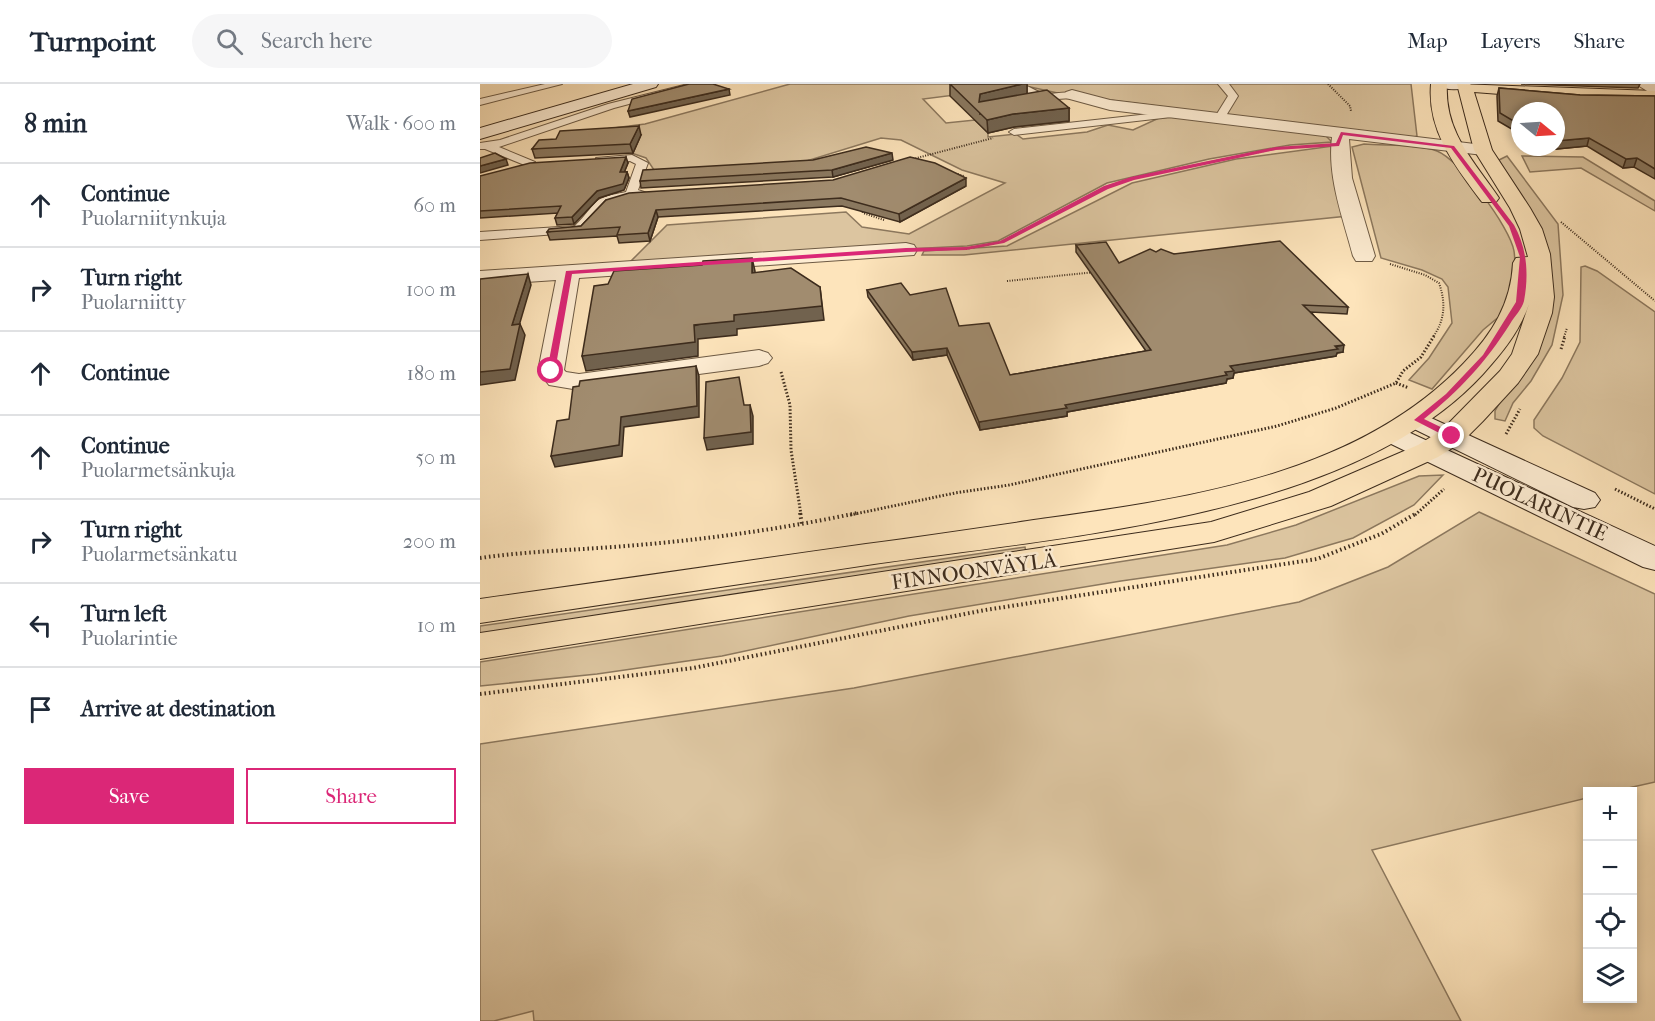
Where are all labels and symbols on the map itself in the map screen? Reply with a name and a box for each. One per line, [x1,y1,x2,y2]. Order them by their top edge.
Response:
north arrow [1511,102,1565,156]
route start [537,357,563,383]
route end [1438,422,1464,448]
street label: PUOLARINTIE [1469,462,1612,546]
street label: FINNOONVÄYLÄ [890,547,1059,594]

